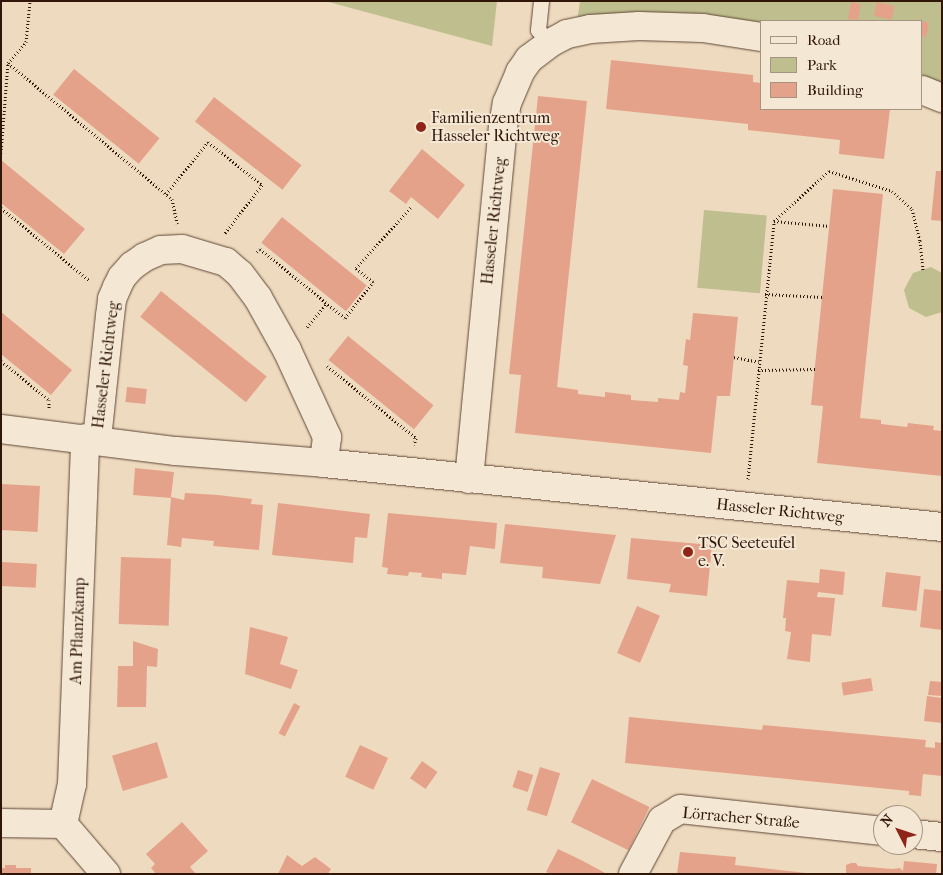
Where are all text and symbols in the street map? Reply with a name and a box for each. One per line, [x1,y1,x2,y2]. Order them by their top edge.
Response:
legend [760,20,923,110]
text: Road [807,31,840,49]
text: Park [807,56,837,74]
text: Building [807,81,863,99]
place label: Familienzentrum Hasseler Richtweg [431,108,559,146]
marker: Familienzentrum Hasseler Richtweg [415,121,427,133]
street label: Hasseler Richtweg [478,156,510,286]
street label: Hasseler Richtweg [89,300,123,430]
street label: Hasseler Richtweg [715,495,845,527]
place label: TSC Seeteufel e. V. [698,533,795,571]
marker: TSC Seeteufel e. V. [682,546,694,558]
street label: Am Pflanzkamp [67,577,89,685]
street label: Lörracher Straße [682,803,800,833]
north arrow [873,805,923,855]
text: N [877,811,897,830]

